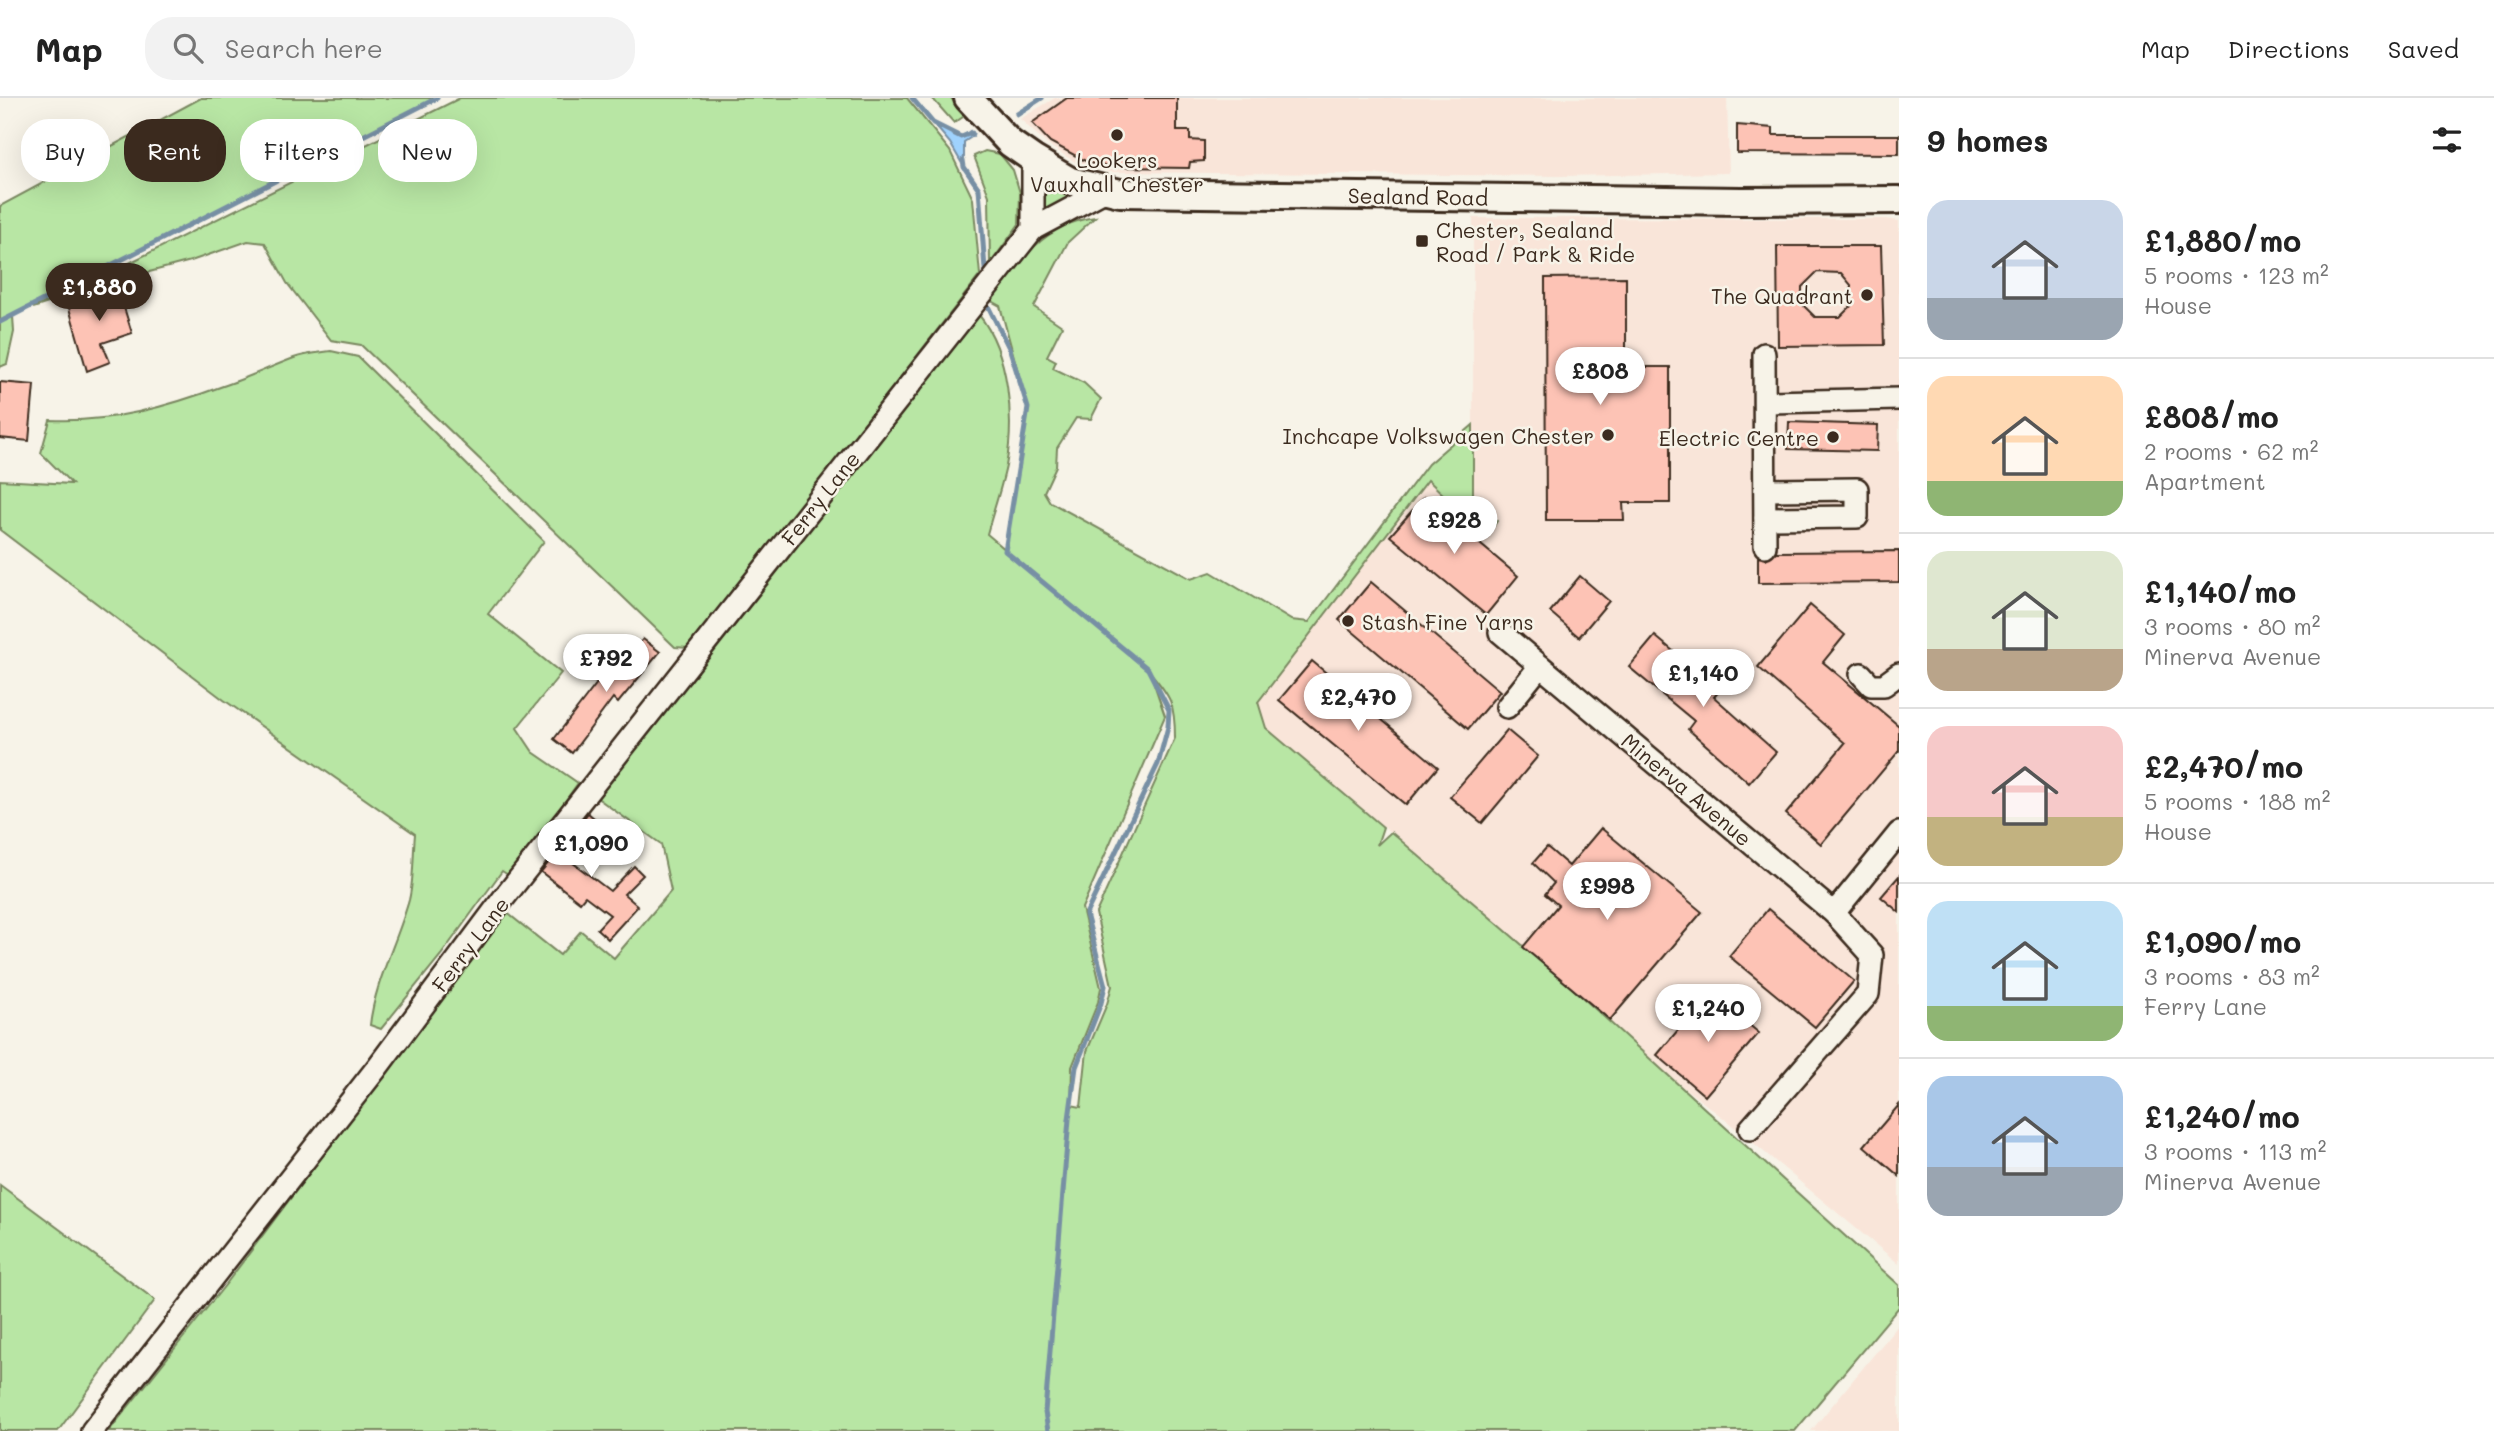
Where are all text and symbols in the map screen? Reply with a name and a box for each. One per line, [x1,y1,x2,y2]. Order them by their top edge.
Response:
search box [145,17,635,80]
text: Map [35,27,103,70]
icon: search [169,29,207,67]
text: Search here [225,31,383,65]
text: Map [2141,33,2190,64]
text: Directions [2228,33,2350,64]
text: Saved [2388,33,2459,64]
chip: Buy [21,119,110,182]
chip: Rent [124,119,226,182]
chip: Filters [240,119,364,182]
chip: New [378,119,477,182]
text: 9 homes [1927,120,2048,160]
icon: filters [2428,121,2466,159]
marker: Lookers Vauxhall Chester [1109,127,1125,143]
place label: Lookers Vauxhall Chester [1030,146,1204,197]
street label: Sealand Road [1348,181,1488,211]
place label: Chester, Sealand Road / Park & Ride [1436,216,1635,267]
text: £1,880/mo [2144,220,2301,260]
icon: home [1983,228,2067,312]
marker: Chester, Sealand Road / Park & Ride [1414,233,1430,249]
text: 5 rooms · 123 m² [2144,260,2329,290]
pin: £1,880 [42,264,156,323]
text: £1,880 [62,271,136,301]
place label: The Quadrant [1711,282,1853,309]
marker: The Quadrant [1859,287,1875,303]
text: House [2144,290,2212,320]
pin: £808 [1559,348,1641,407]
text: £808 [1571,355,1629,385]
text: £808/mo [2144,396,2279,436]
icon: home [1983,404,2067,488]
place label: Inchcape Volkswagen Chester [1283,422,1594,449]
place label: Electric Centre [1659,424,1819,451]
marker: Inchcape Volkswagen Chester [1600,427,1616,443]
marker: Electric Centre [1825,429,1841,445]
text: 2 rooms · 62 m² [2144,436,2318,466]
street label: Ferry Lane [775,445,865,551]
text: Apartment [2144,466,2266,496]
pin: £928 [1413,496,1495,556]
text: £928 [1426,504,1482,534]
text: £1,140/mo [2144,571,2296,611]
icon: home [1983,579,2067,663]
place label: Stash Fine Yarns [1362,608,1534,635]
text: 3 rooms · 80 m² [2144,611,2320,641]
marker: Stash Fine Yarns [1340,613,1356,629]
pin: £792 [565,634,647,694]
text: Minerva Avenue [2144,641,2321,671]
text: £792 [579,642,633,672]
pin: £1,140 [1646,650,1760,709]
text: £1,140 [1667,657,1739,687]
pin: £2,470 [1301,674,1415,733]
text: £2,470 [1320,681,1396,711]
street label: Minerva Avenue [1616,727,1758,851]
text: £2,470/mo [2144,746,2303,786]
icon: home [1983,754,2067,838]
text: 5 rooms · 188 m² [2144,786,2330,816]
text: House [2144,816,2212,846]
pin: £1,090 [534,820,648,879]
text: £1,090 [554,827,628,857]
pin: £998 [1566,862,1648,922]
text: £998 [1579,870,1635,900]
street label: Ferry Lane [425,891,515,997]
text: £1,090/mo [2144,921,2301,961]
icon: home [1983,929,2067,1013]
text: 3 rooms · 83 m² [2144,961,2320,991]
pin: £1,240 [1651,984,1765,1044]
text: Ferry Lane [2144,991,2267,1021]
text: £1,240 [1671,992,1745,1022]
text: £1,240/mo [2144,1096,2300,1136]
icon: home [1983,1104,2067,1188]
text: 3 rooms · 113 m² [2144,1136,2326,1166]
text: Minerva Avenue [2144,1166,2321,1196]

